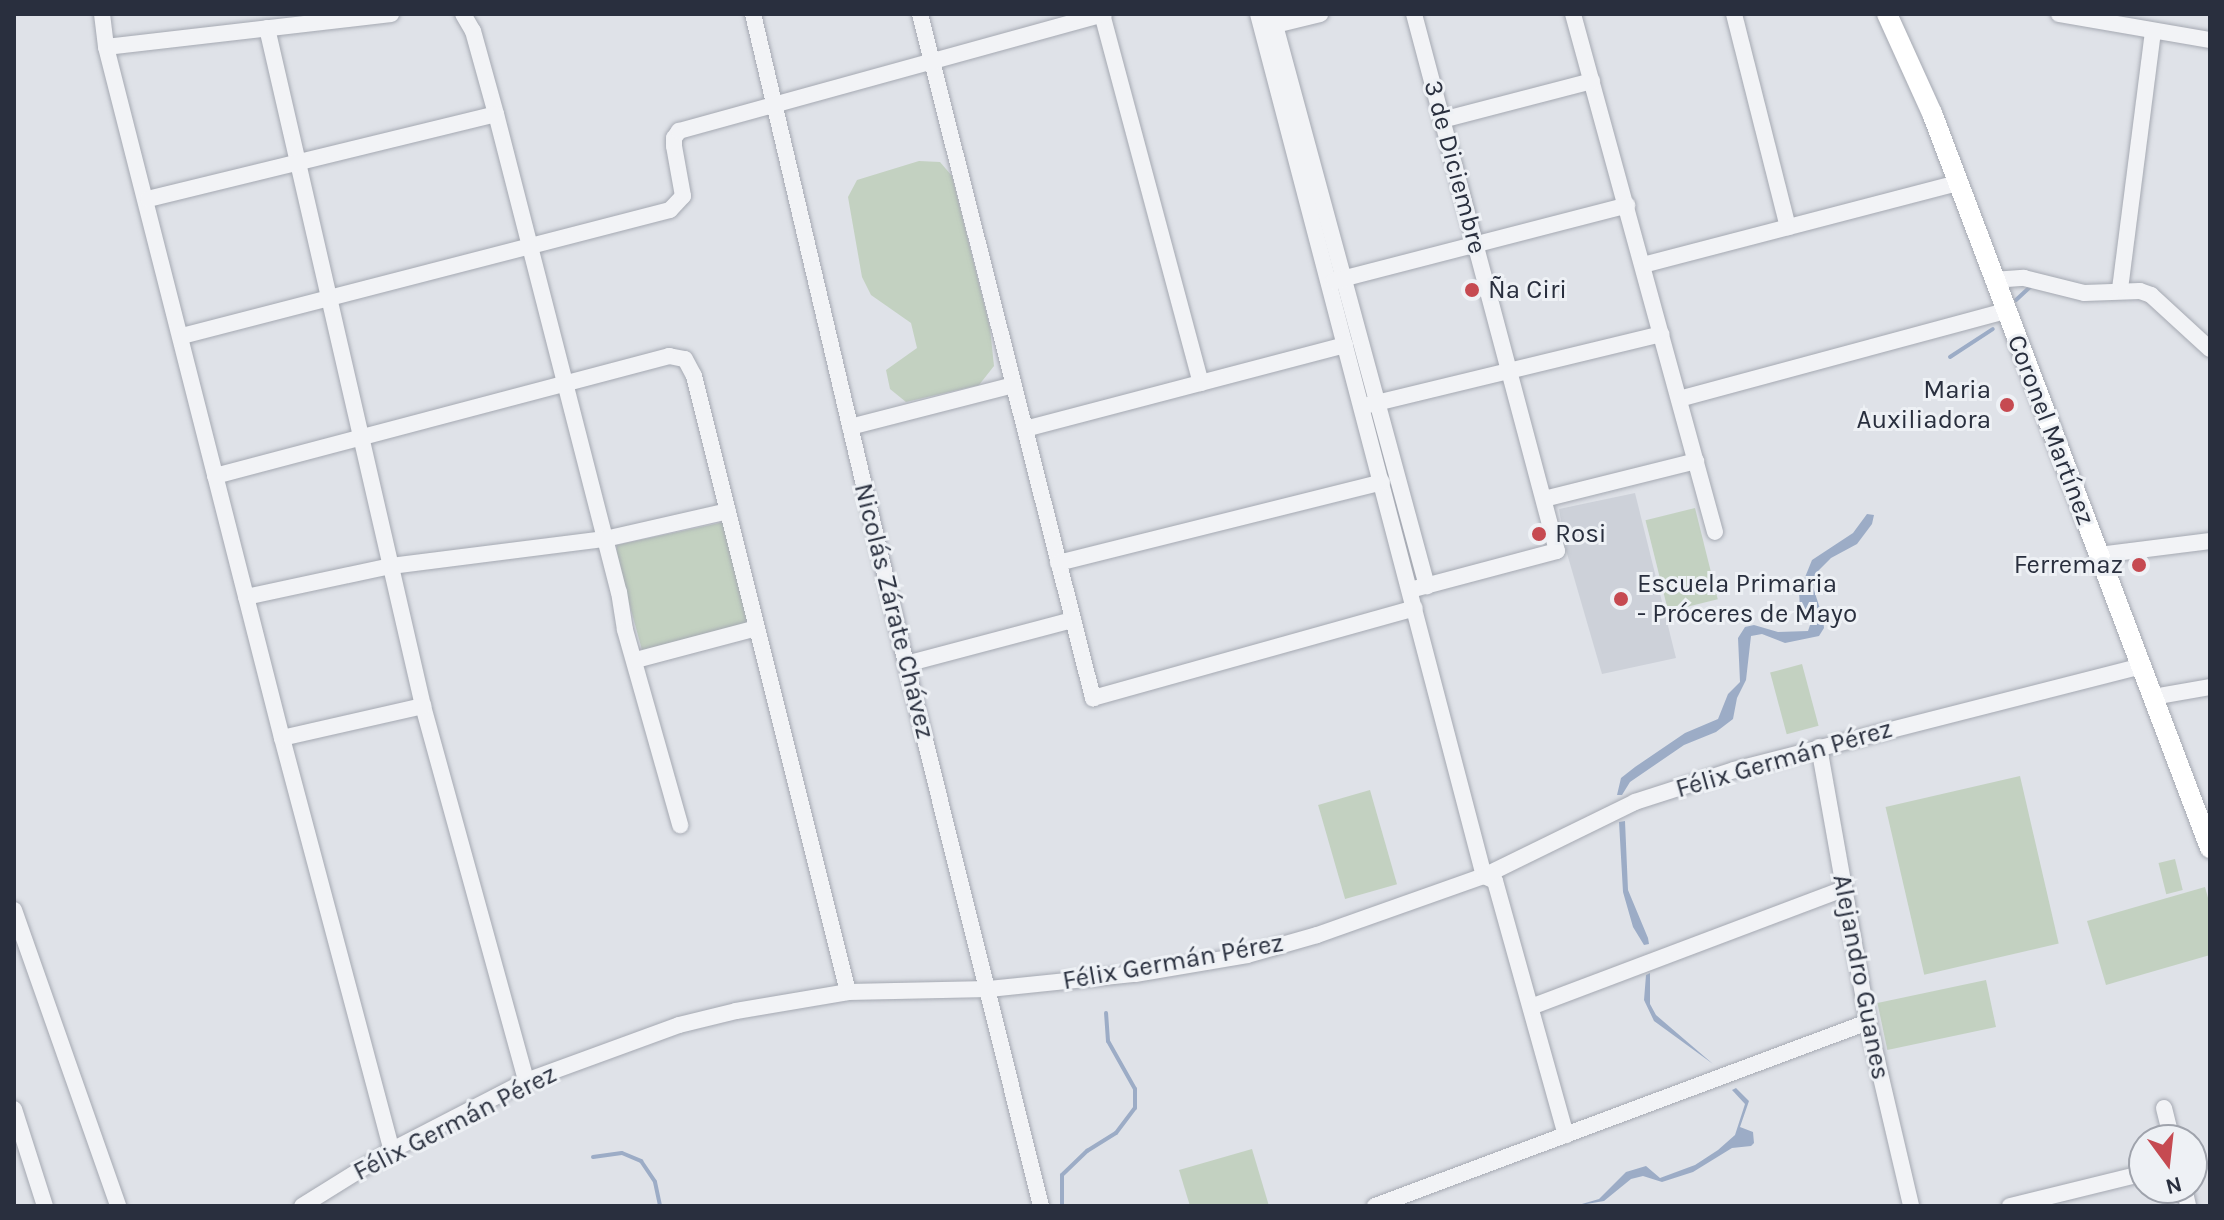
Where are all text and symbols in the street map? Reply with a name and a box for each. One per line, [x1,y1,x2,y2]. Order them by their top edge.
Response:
street label: 3 de Diciembre [1417,77,1493,257]
place label: Ña Ciri [1488,274,1567,306]
marker: Ña Ciri [1463,281,1481,299]
street label: Coronel Martínez [2000,331,2102,529]
place label: Maria Auxiliadora [1857,374,1991,436]
marker: Maria Auxiliadora [1998,396,2016,414]
street label: Nicolás Zárate Chávez [847,480,941,742]
place label: Rosi [1555,518,1607,550]
marker: Rosi [1530,525,1548,543]
place label: Ferremaz [2014,549,2123,581]
marker: Ferremaz [2130,556,2148,574]
place label: Escuela Primaria - Próceres de Mayo [1637,568,1857,630]
marker: Escuela Primaria - Próceres de Mayo [1612,590,1630,608]
street label: Félix Germán Pérez [1672,713,1896,805]
street label: Alejandro Guanes [1826,872,1896,1082]
street label: Félix Germán Pérez [1060,927,1286,997]
street label: Félix Germán Pérez [348,1058,562,1188]
north arrow [2128,1124,2208,1204]
text: N [2163,1171,2185,1200]

